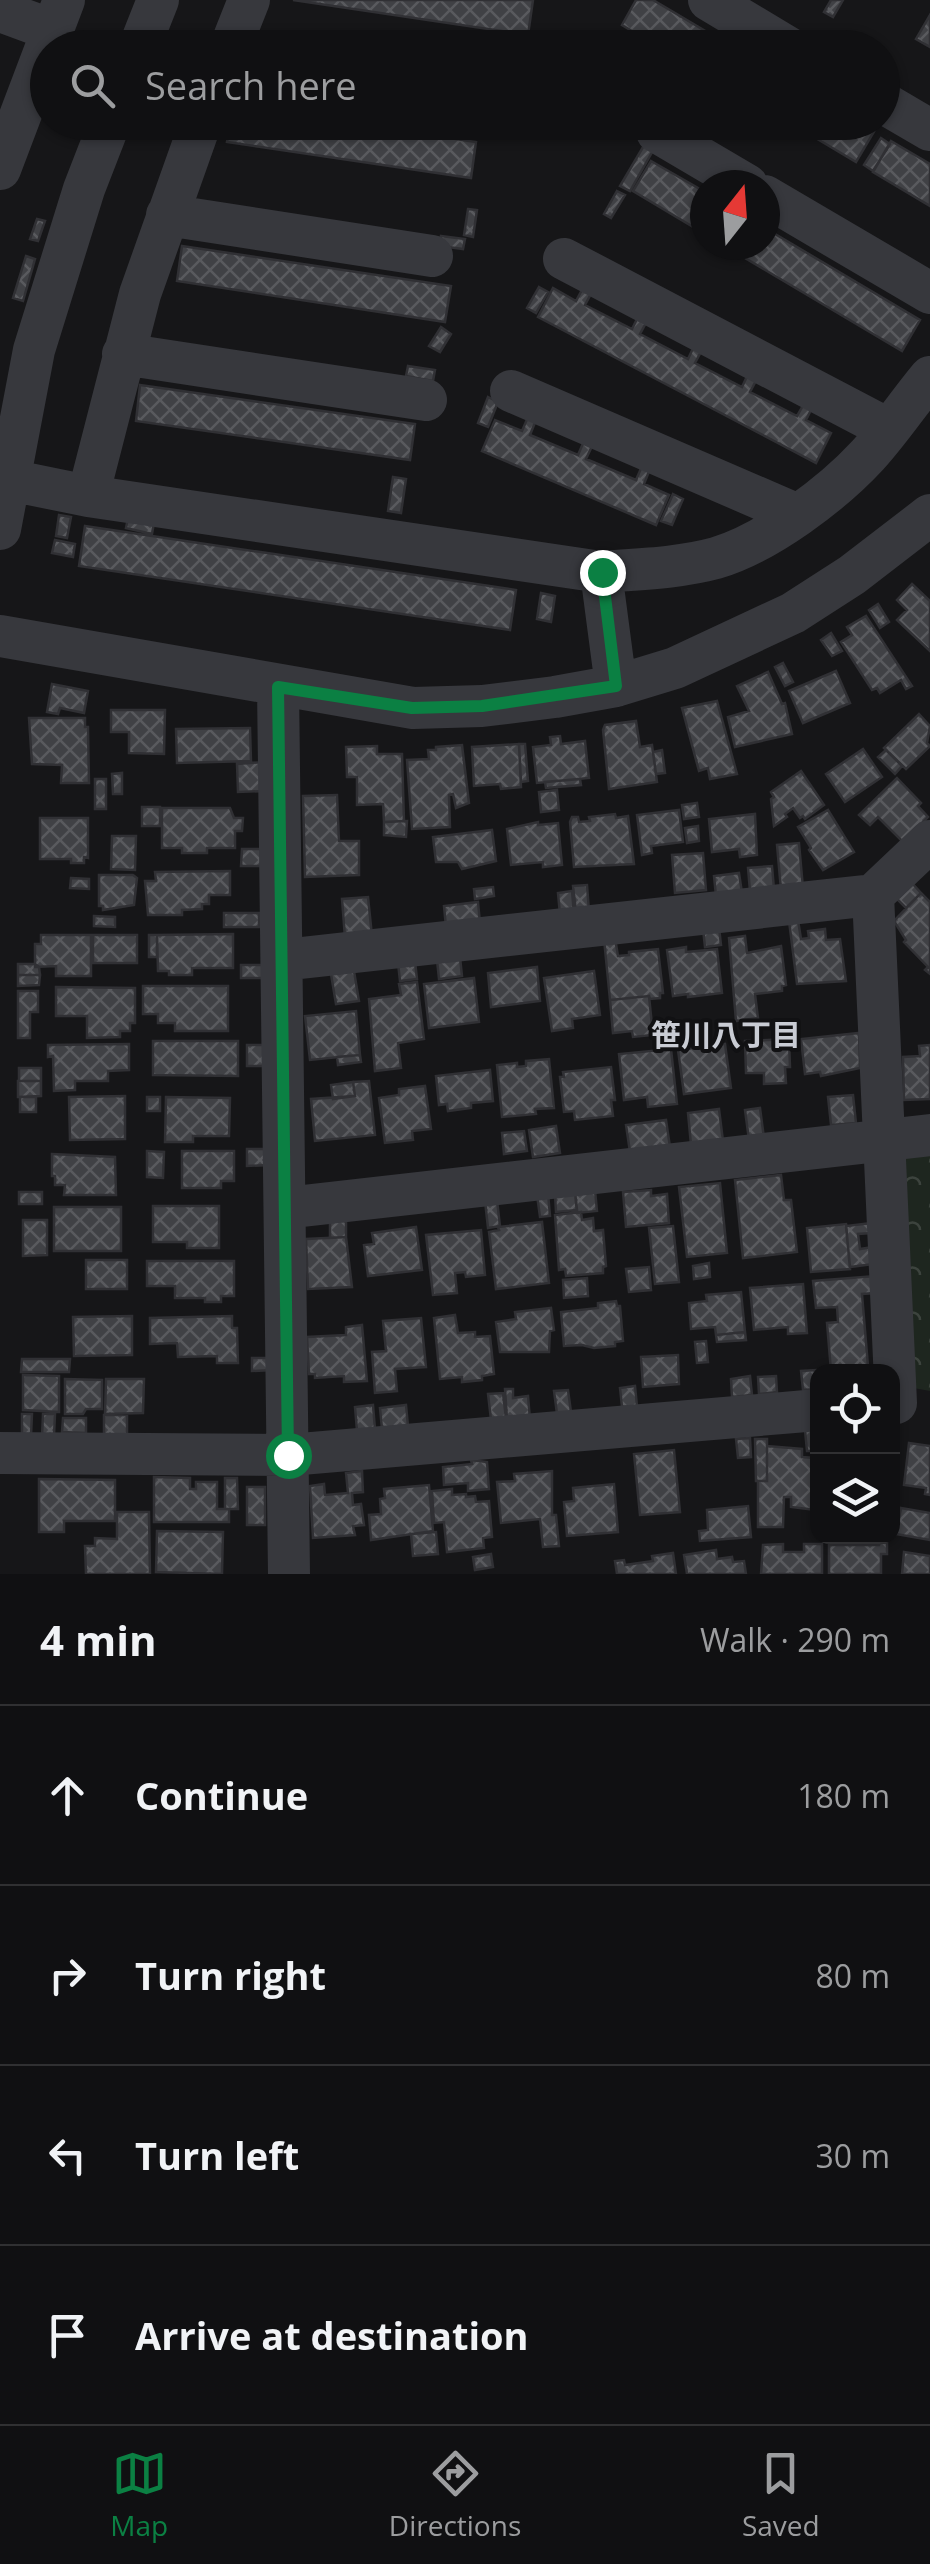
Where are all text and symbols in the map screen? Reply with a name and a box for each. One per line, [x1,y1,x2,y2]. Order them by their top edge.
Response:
search box [30,30,900,140]
icon: search [65,58,120,113]
text: Search here [145,59,357,111]
north arrow [690,170,780,260]
route end [580,550,626,596]
district label: 笹川八丁目 [651,1014,801,1055]
map controls [810,1364,900,1544]
button: locate [810,1364,900,1454]
route start [266,1433,312,1479]
button: layers [810,1454,900,1544]
text: 4 min [40,1611,157,1668]
text: Walk · 290 m [700,1618,890,1661]
icon: ahead [40,1768,95,1823]
text: Continue [135,1769,308,1821]
text: 180 m [797,1774,890,1817]
icon: right [40,1948,95,2003]
text: Turn right [135,1949,326,2001]
text: 80 m [815,1954,890,1997]
icon: left [40,2128,95,2183]
text: Turn left [135,2129,299,2181]
text: 30 m [815,2134,890,2177]
icon: arrive [40,2308,95,2363]
text: Arrive at destination [135,2309,529,2361]
tab: Map [110,2446,168,2544]
tab: Directions [389,2446,521,2544]
tab: Saved [742,2446,820,2544]

